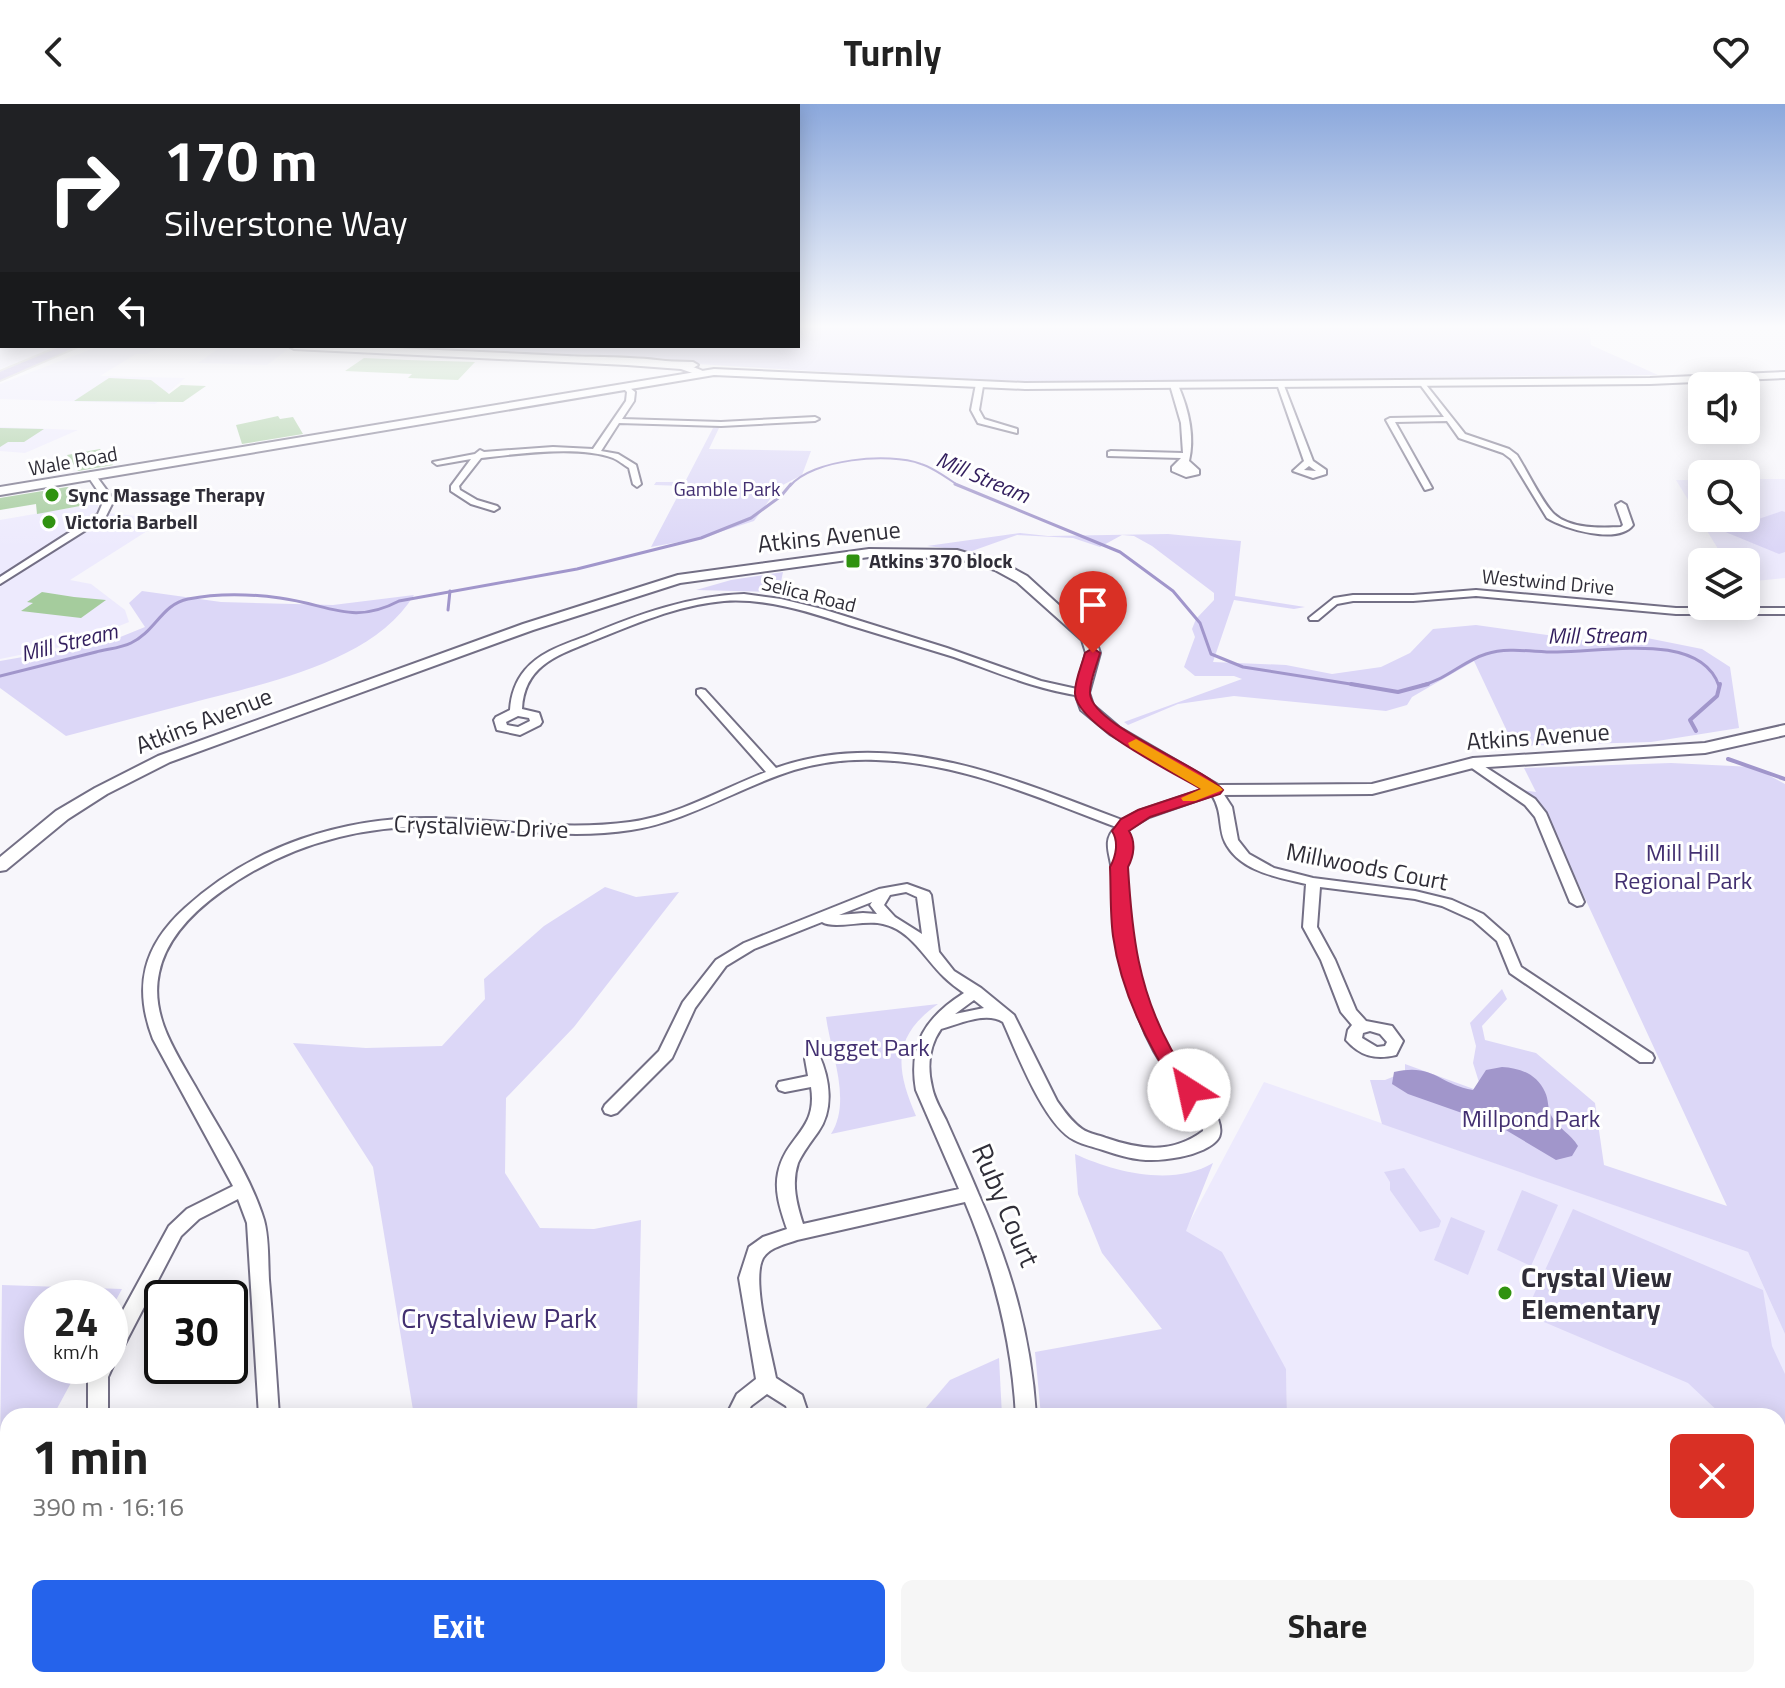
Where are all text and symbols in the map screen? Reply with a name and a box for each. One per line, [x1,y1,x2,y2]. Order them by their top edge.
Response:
text: Turnly [844,25,941,80]
icon: back [32,30,76,74]
icon: heart [1709,30,1753,74]
text: 170 m [164,118,317,203]
icon: right [32,136,136,240]
text: Silverstone Way [164,195,408,250]
text: Then [32,287,95,333]
icon: left [111,288,155,332]
map controls [1688,372,1760,620]
button: sound [1688,372,1760,444]
street label: Wale Road [26,437,120,484]
water label: Mill Stream [931,442,1036,512]
button: search [1688,460,1760,532]
park label: Gamble Park [674,473,781,504]
place label: Sync Massage Therapy [68,479,265,510]
marker: Sync Massage Therapy [43,486,61,504]
place label: Victoria Barbell [65,506,198,537]
street label: Atkins Avenue [756,511,902,561]
marker: Victoria Barbell [40,513,58,531]
place label: Atkins 370 block [869,545,1013,576]
button: layers [1688,548,1760,620]
marker: Atkins 370 block [844,552,862,570]
street label: Westwind Drive [1481,560,1616,603]
street label: Selica Road [759,567,860,620]
pin [1059,571,1127,653]
icon: arrive [1071,583,1115,627]
water label: Mill Stream [17,613,122,670]
water label: Mill Stream [1547,617,1648,653]
street label: Atkins Avenue [130,678,277,763]
street label: Atkins Avenue [1465,713,1611,759]
street label: Crystalview Drive [393,805,569,847]
street label: Millwoods Court [1283,833,1452,899]
park label: Mill Hill Regional Park [1614,834,1753,898]
park label: Nugget Park [804,1029,930,1065]
position arrow [1147,1048,1231,1132]
park label: Millpond Park [1462,1100,1601,1136]
street label: Ruby Court [961,1136,1052,1273]
place label: Crystal View Elementary [1521,1255,1672,1330]
speed limit sign: 30 [144,1280,248,1384]
marker: Crystal View Elementary [1496,1284,1514,1302]
text: 24 [54,1291,98,1352]
park label: Crystalview Park [401,1296,597,1339]
text: km/h [53,1336,99,1367]
text: 1 min [32,1420,149,1493]
button: close [1670,1434,1754,1518]
text: 390 m · 16:16 [32,1487,184,1526]
button: Exit [32,1580,885,1672]
button: Share [901,1580,1754,1672]

